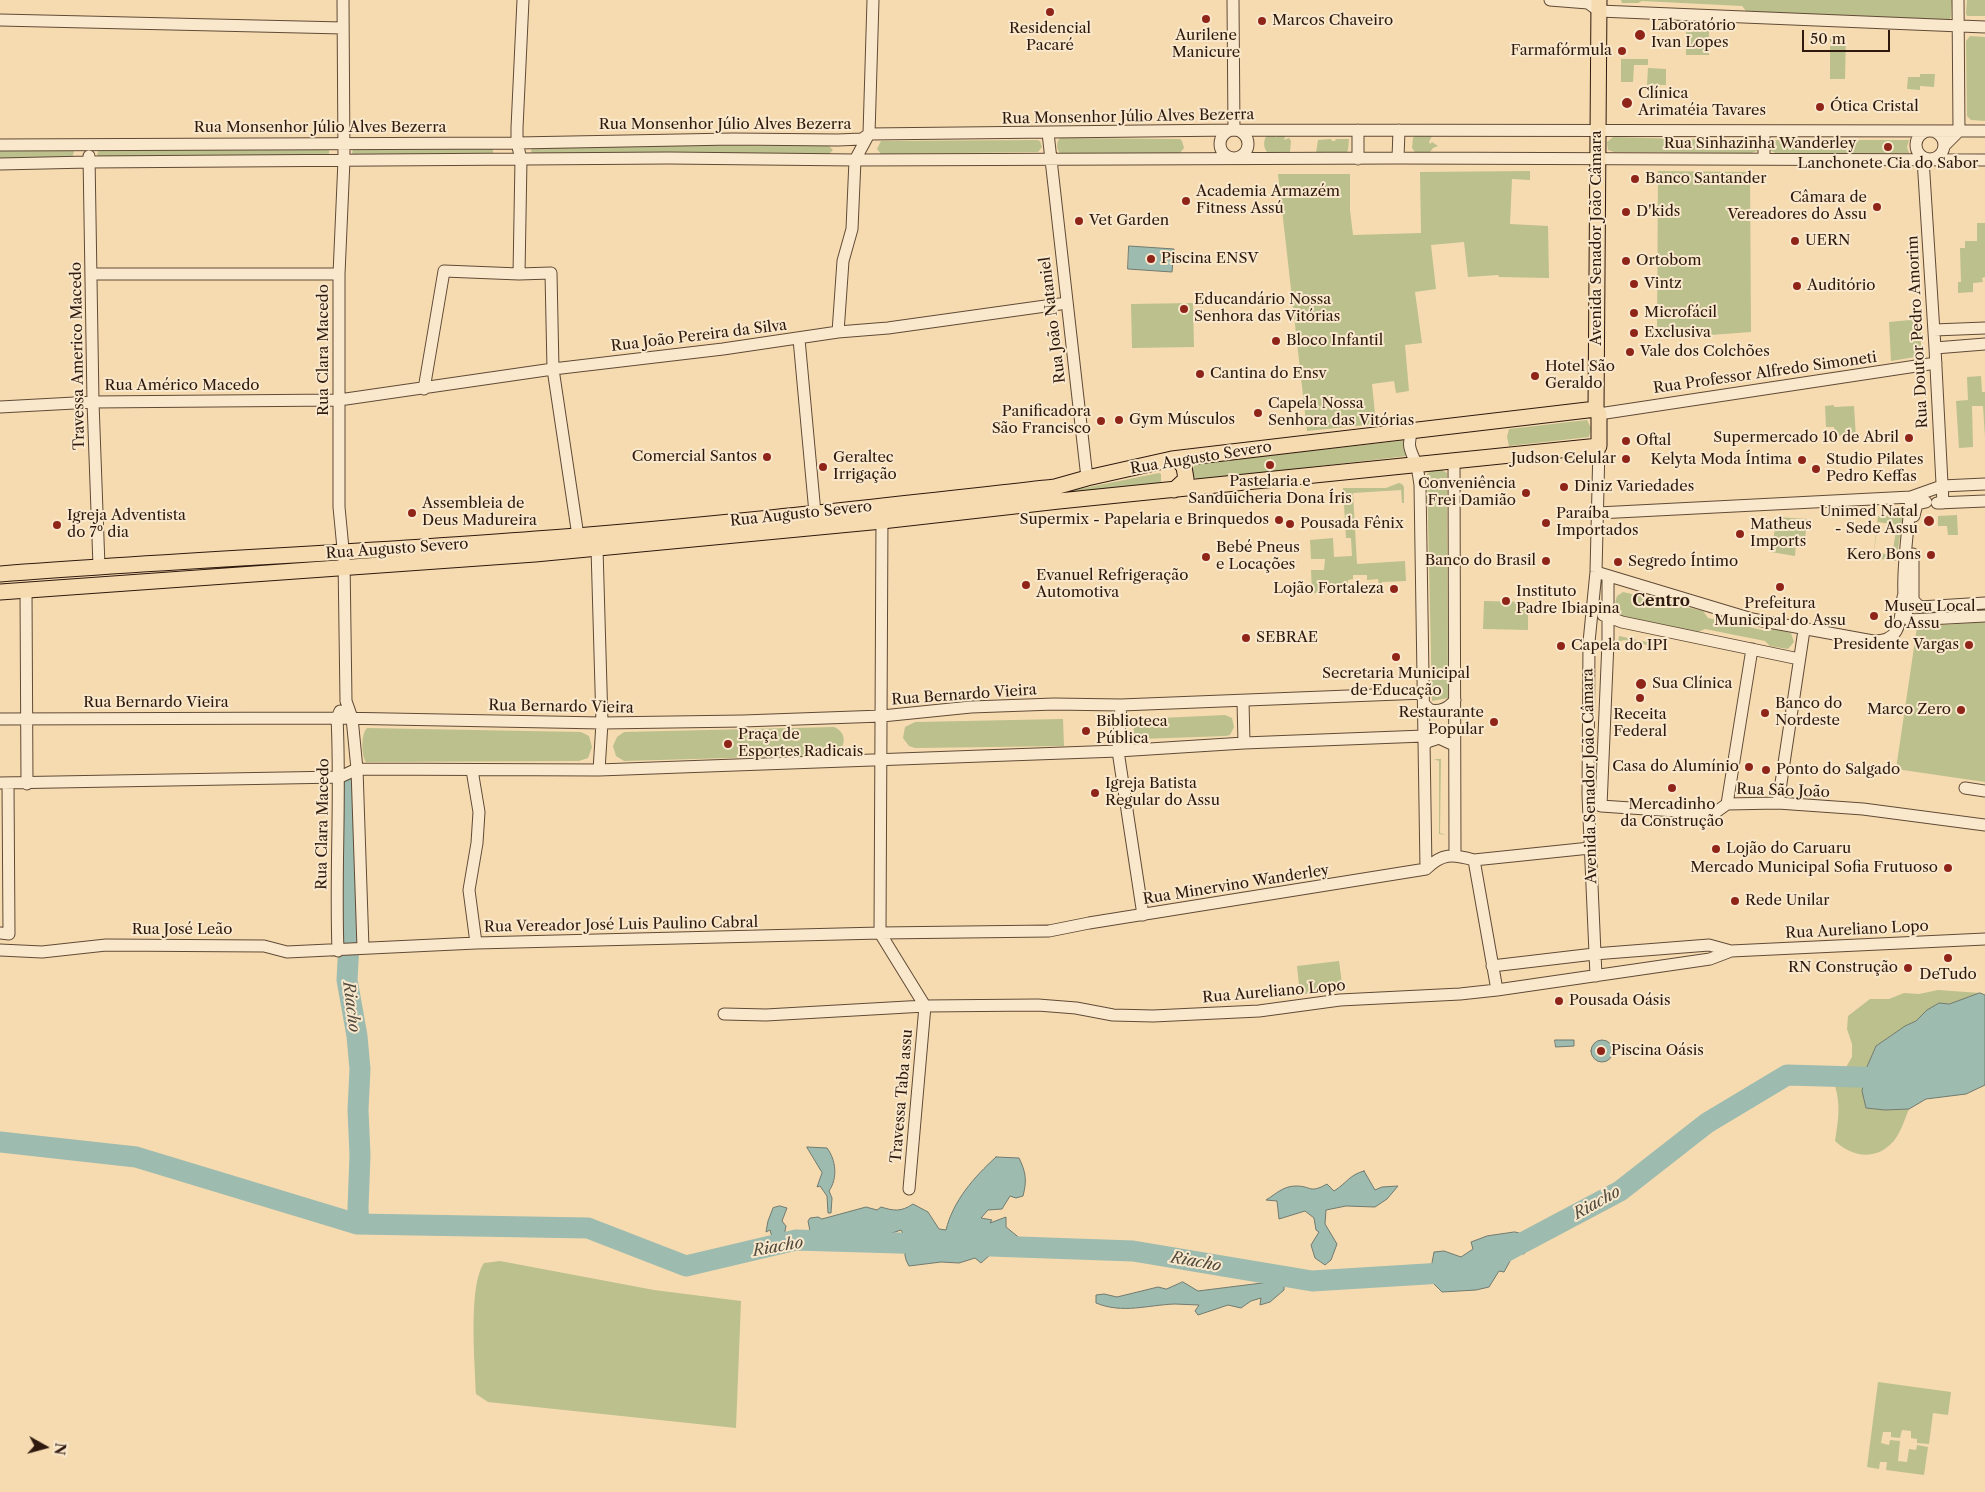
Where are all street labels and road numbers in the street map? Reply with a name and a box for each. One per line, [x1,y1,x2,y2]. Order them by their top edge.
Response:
street label: Rua Monsenhor Júlio Alves Bezerra [1002,106,1254,128]
street label: Rua Monsenhor Júlio Alves Bezerra [599,116,851,134]
street label: Rua Monsenhor Júlio Alves Bezerra [194,119,446,137]
street label: Avenida Senador João Câmara [1588,130,1606,346]
street label: Rua Sinhazinha Wanderley [1664,135,1856,153]
street label: Rua Doutor Pedro Amorim [1904,235,1932,429]
street label: Rua João Nataniel [1036,256,1070,384]
street label: Travessa Americo Macedo [67,262,89,450]
street label: Rua Clara Macedo [315,284,333,416]
street label: Rua João Pereira da Silva [610,316,788,356]
street label: Rua Professor Alfredo Simoneti [1652,348,1878,398]
street label: Rua Américo Macedo [104,377,260,395]
street label: Rua Augusto Severo [1129,438,1273,478]
street label: Rua Augusto Severo [729,498,873,530]
street label: Rua Augusto Severo [325,535,469,563]
street label: Avenida Senador João Câmara [1579,668,1601,884]
street label: Rua Bernardo Vieira [891,681,1037,709]
street label: Rua Bernardo Vieira [83,694,229,712]
street label: Rua Bernardo Vieira [488,697,634,717]
street label: Rua Clara Macedo [313,758,333,890]
street label: Rua São João [1736,780,1830,802]
street label: Rua Minervino Wanderley [1142,861,1330,909]
street label: Rua Vereador José Luis Paulino Cabral [484,914,758,936]
street label: Rua Aureliano Lopo [1785,917,1929,943]
street label: Rua José Leão [132,921,232,939]
street label: Rua Aureliano Lopo [1202,977,1346,1007]
street label: Travessa Taba assu [887,1028,917,1164]

